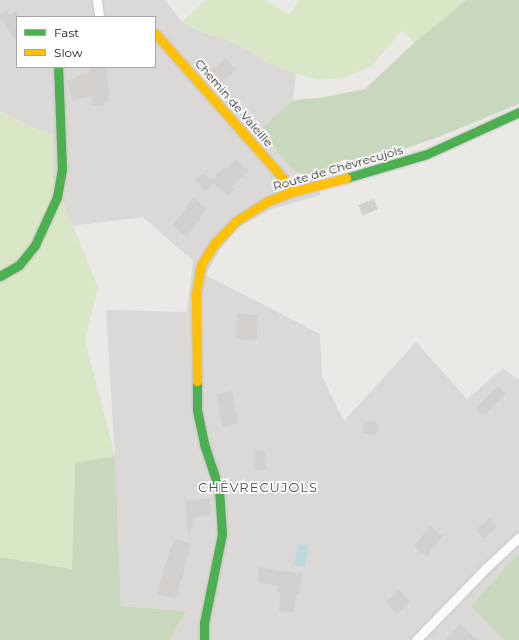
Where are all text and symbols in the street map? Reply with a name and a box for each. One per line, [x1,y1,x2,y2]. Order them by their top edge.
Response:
legend [16,16,156,68]
text: Fast [54,25,79,40]
text: Slow [54,45,83,60]
street label: Chemin de Valeille [192,56,276,150]
street label: Route de Chèvrecujols [271,143,405,193]
district label: CHÊVRECUJOLS [198,479,318,495]

